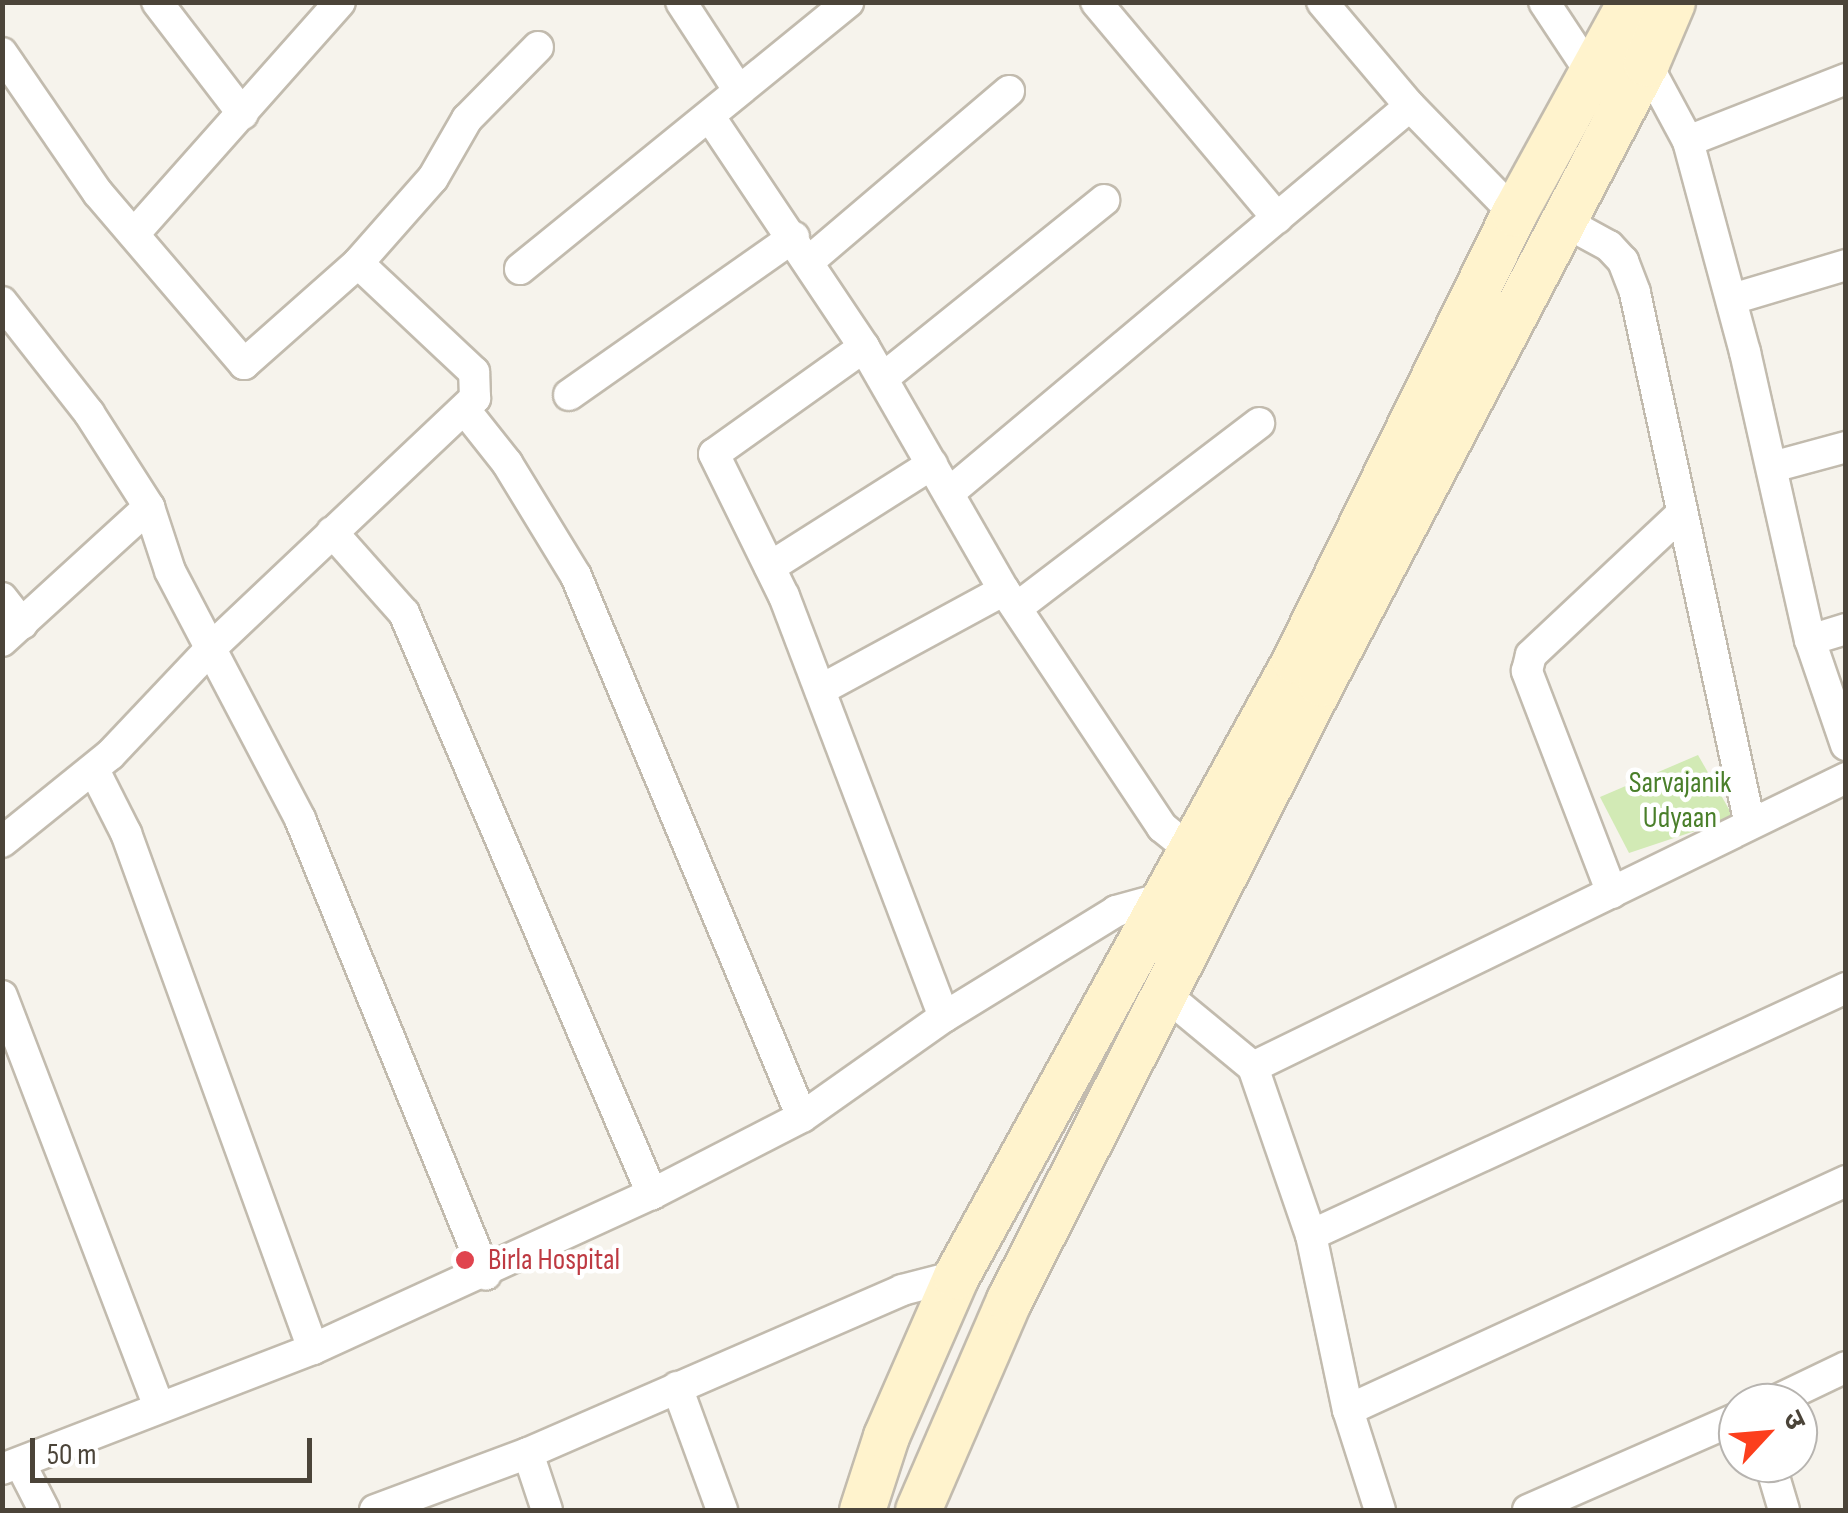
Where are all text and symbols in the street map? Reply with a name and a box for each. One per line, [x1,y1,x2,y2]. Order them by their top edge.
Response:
park label: Sarvajanik Udyaan [1629,765,1731,836]
place label: Birla Hospital [488,1242,620,1278]
marker: Birla Hospital [452,1247,478,1273]
north arrow [1718,1383,1818,1483]
text: उ [1775,1406,1812,1435]
scale bar [35,1418,318,1480]
text: 50 m [47,1437,96,1473]

